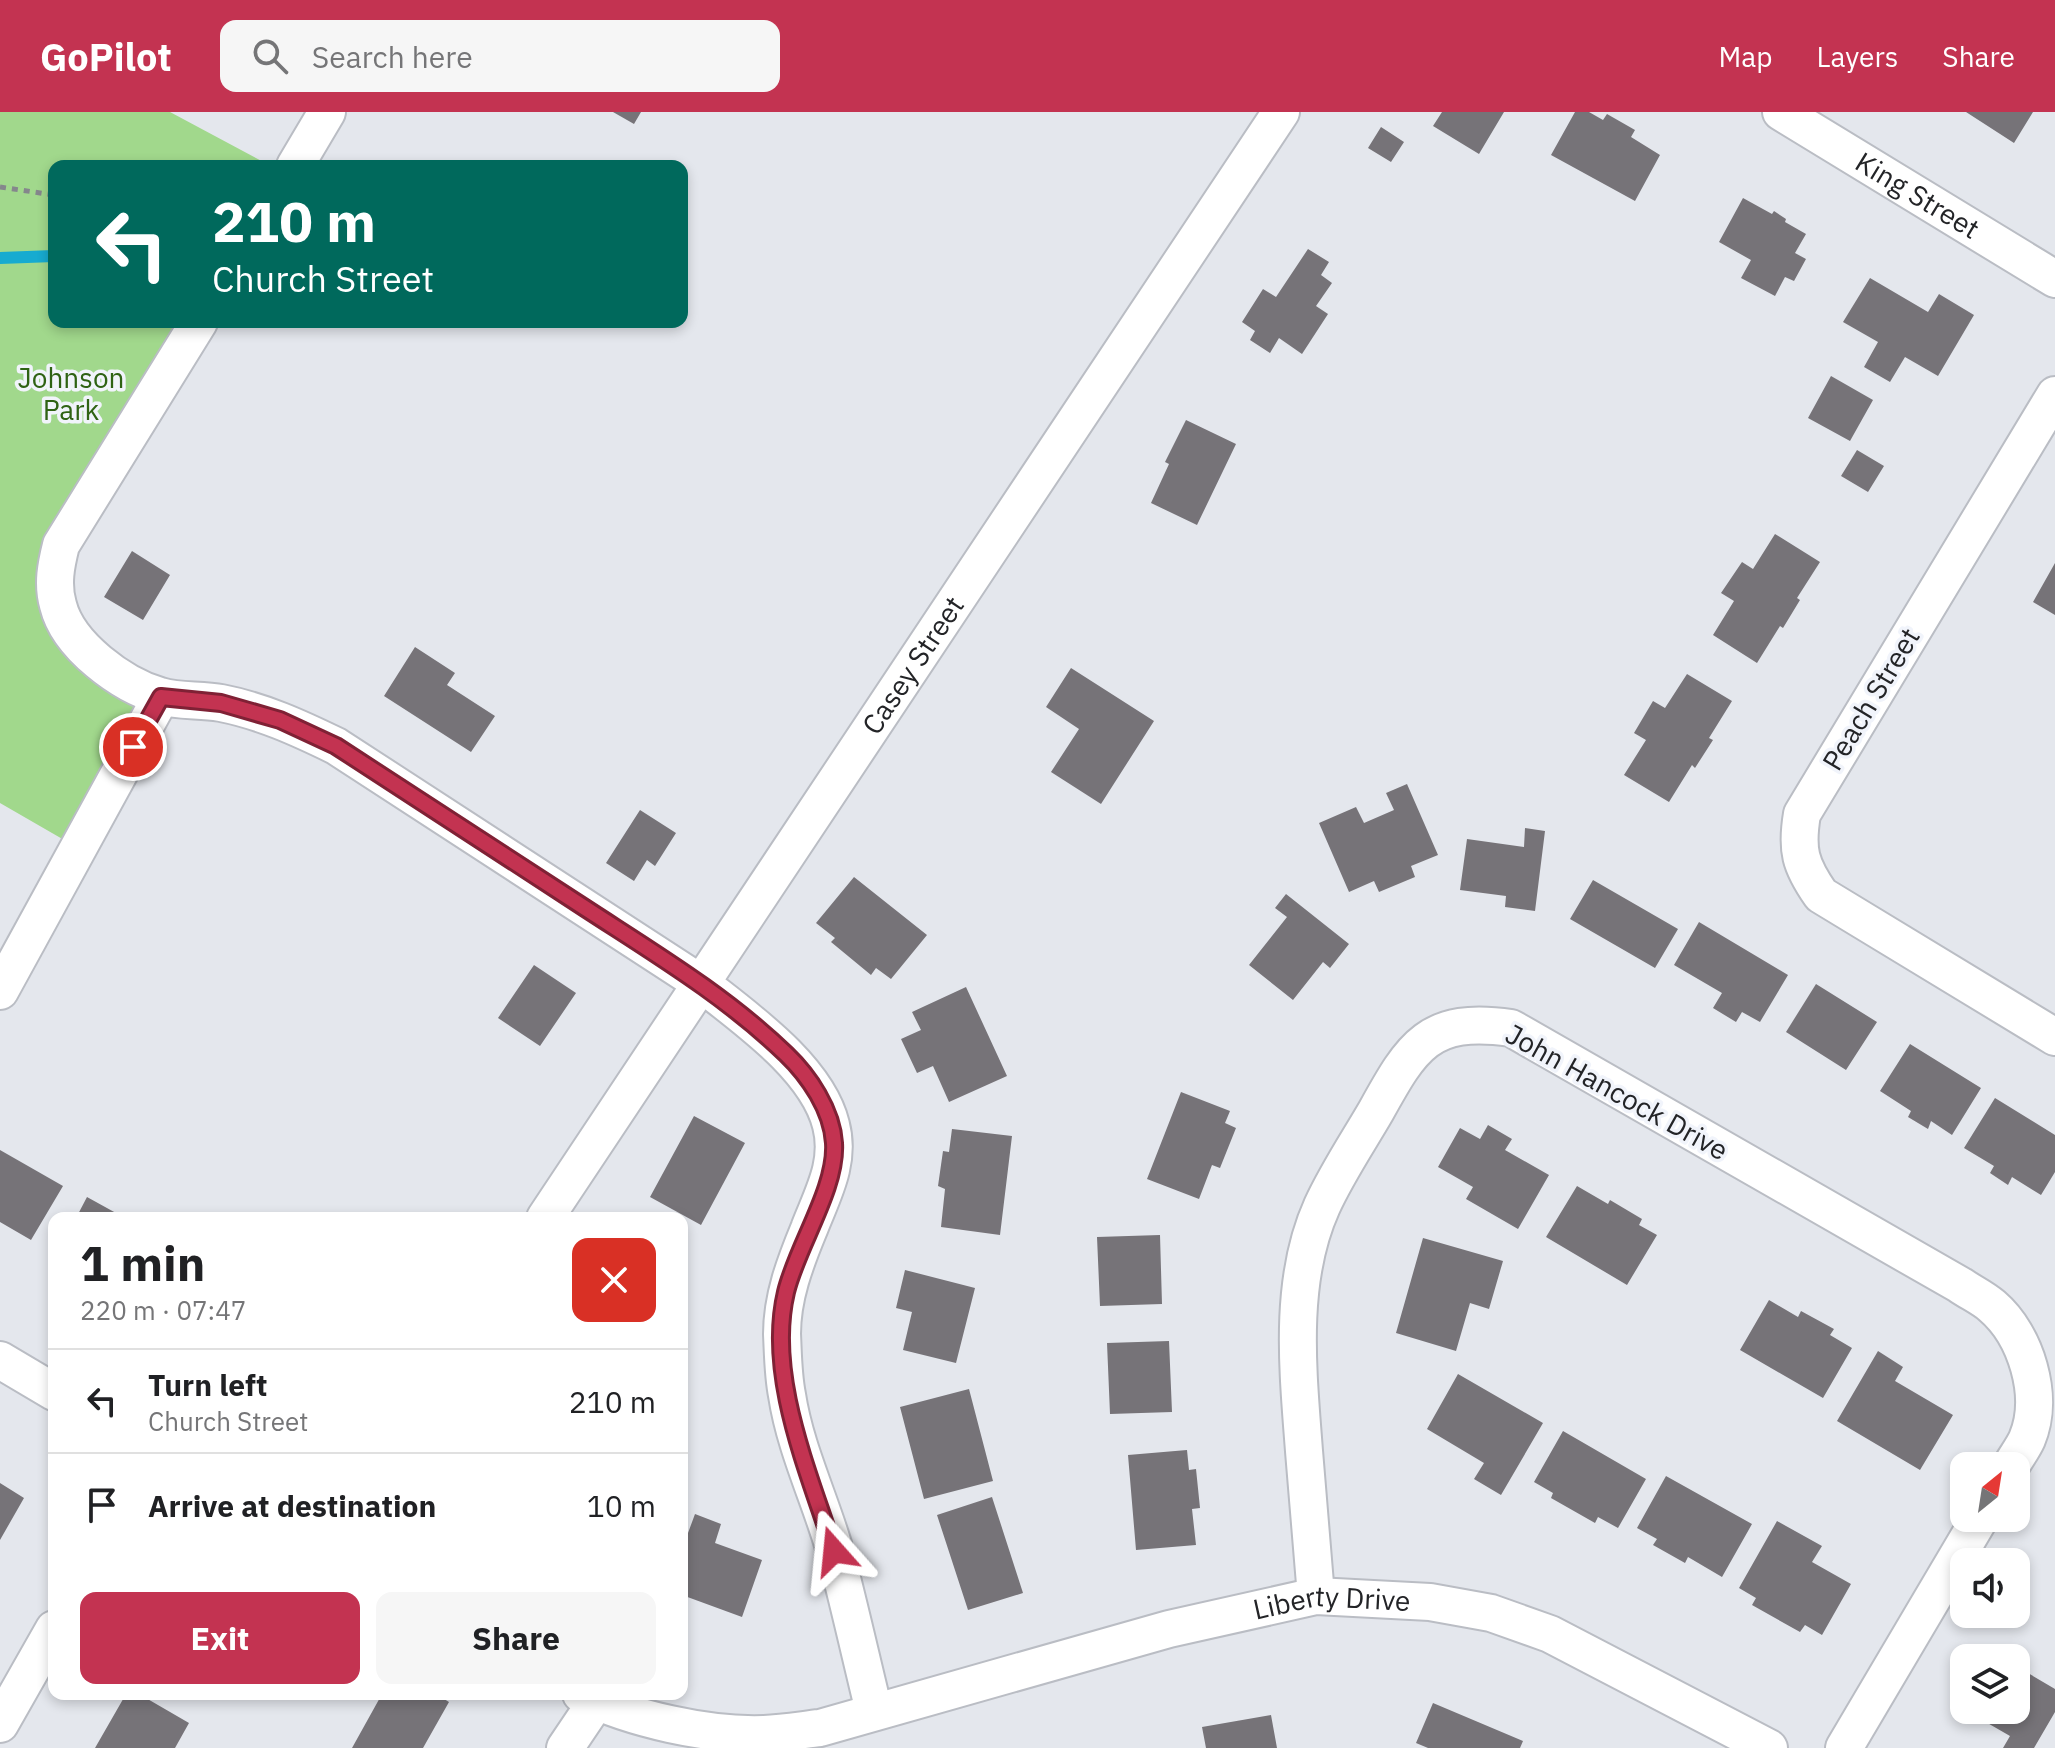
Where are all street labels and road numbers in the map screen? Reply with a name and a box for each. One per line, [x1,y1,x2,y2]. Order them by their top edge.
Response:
street label: King Street [1849,143,1987,247]
street label: Casey Street [853,589,972,741]
street label: Peach Street [1813,621,1928,777]
street label: John Hancock Drive [1499,1015,1735,1168]
street label: Liberty Drive [1249,1577,1411,1628]

